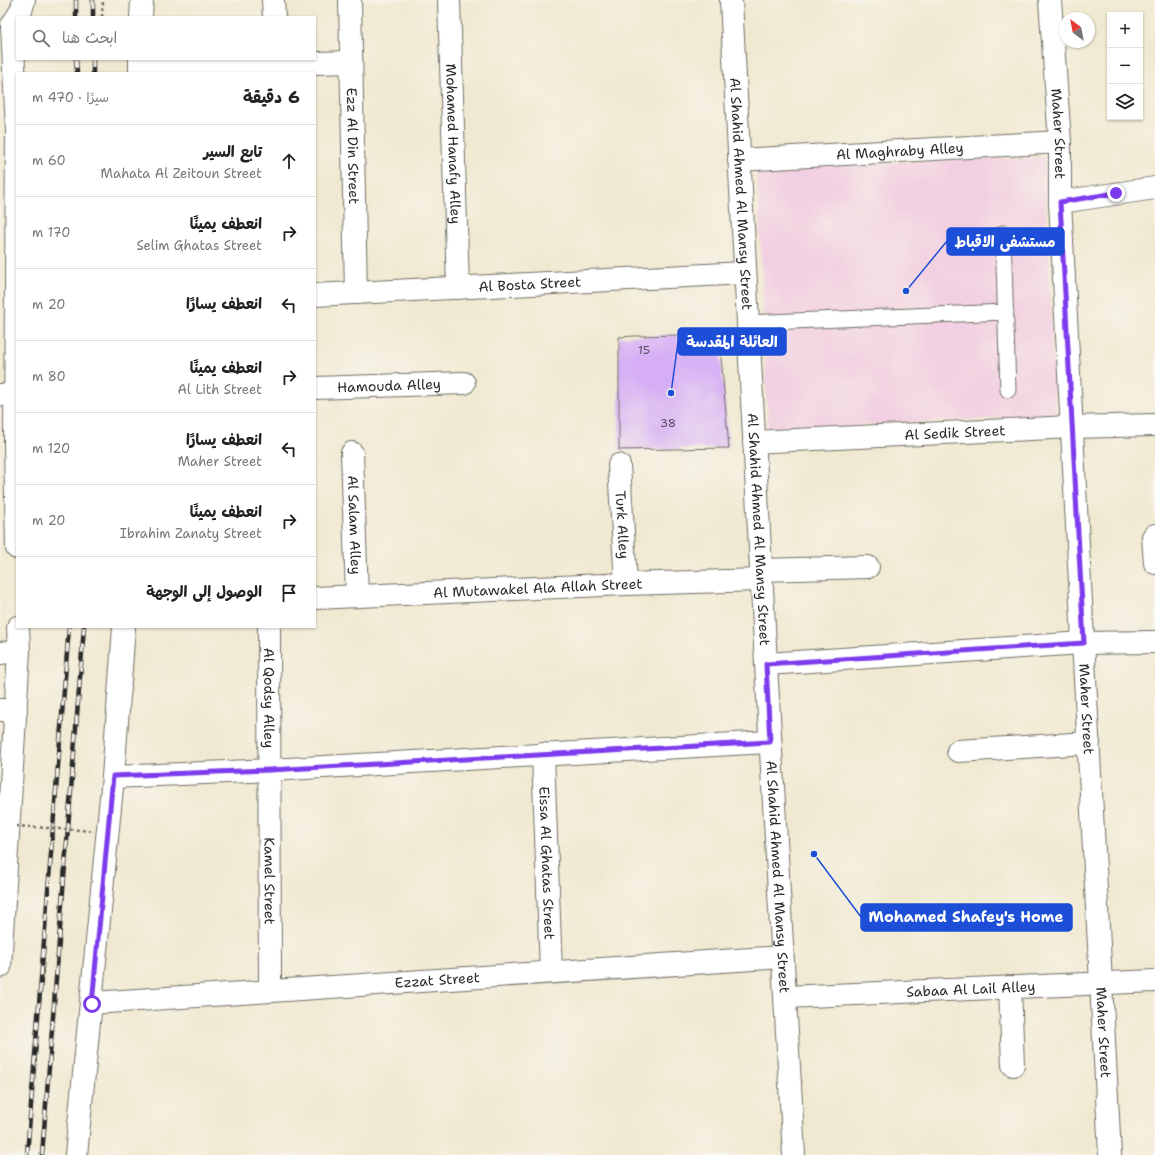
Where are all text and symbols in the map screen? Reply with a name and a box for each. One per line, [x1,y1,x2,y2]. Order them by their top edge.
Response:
north arrow [1059,12,1095,48]
map controls [1107,12,1143,120]
button: + [1107,12,1143,48]
search box [16,16,316,60]
icon: search [30,27,52,49]
text: ابحث هنا [62,28,117,48]
button: − [1107,48,1143,84]
street label: Mohamed Hanafy Alley [442,63,465,224]
street label: Al Shahid Ahmed Al Mansy Street [726,77,756,311]
button: layers [1107,84,1143,120]
text: 6 دقيقة [243,86,300,108]
street label: Ezz Al Din Street [343,88,363,204]
street label: Maher Street [1047,88,1069,179]
text: سيرًا · 470 m [32,89,109,106]
street label: Al Maghraby Alley [835,138,964,164]
text: تابع السير [203,142,262,162]
icon: ahead [278,150,300,172]
text: 60 m [32,152,66,169]
text: Mahata Al Zeitoun Street [101,165,262,182]
route end [1107,184,1125,202]
text: انعطف يمينًا [190,214,262,234]
icon: right [278,222,300,244]
text: 170 m [32,224,70,241]
callout: مستشفى الاقباط [947,228,1064,255]
text: مستشفى الاقباط [954,232,1056,252]
text: Selim Ghatas Street [137,237,262,254]
street label: Al Bosta Street [478,272,582,296]
text: انعطف يسارًا [186,294,262,314]
icon: left [278,294,300,316]
text: 20 m [32,296,65,313]
callout: العائلة المقدسة [678,328,786,355]
text: العائلة المقدسة [686,332,778,352]
house number: 15 [638,342,650,358]
text: انعطف يمينًا [190,358,262,378]
icon: right [278,366,300,388]
text: 80 m [32,368,66,385]
street label: Hamouda Alley [337,375,441,396]
text: Al Lith Street [178,381,262,398]
street label: Al Shahid Ahmed Al Mansy Street [744,412,774,646]
house number: 38 [660,415,676,431]
street label: Al Sedik Street [904,421,1006,444]
text: انعطف يسارًا [186,430,262,450]
icon: left [278,438,300,460]
text: 120 m [32,440,70,457]
text: Maher Street [178,453,262,470]
street label: Al Salam Alley [344,475,365,575]
street label: Turk Alley [612,490,634,560]
text: انعطف يمينًا [190,502,262,522]
icon: right [278,510,300,532]
text: 20 m [32,512,65,529]
text: Ibrahim Zanaty Street [120,525,262,542]
street label: Al Mutawakel Ala Allah Street [433,575,643,602]
text: الوصول إلى الوجهة [146,582,262,602]
icon: arrive [278,582,300,604]
street label: Al Qodsy Alley [260,648,278,748]
street label: Maher Street [1075,663,1098,755]
street label: Al Shahid Ahmed Al Mansy Street [763,760,794,994]
street label: Eissa Al Ghatas Street [535,786,559,940]
street label: Kamel Street [261,837,279,925]
callout: Mohamed Shafey's Home [861,904,1072,931]
text: Mohamed Shafey's Home [869,907,1063,927]
street label: Ezzat Street [394,968,480,992]
street label: Sabaa Al Lail Alley [906,977,1036,1001]
street label: Maher Street [1092,987,1115,1078]
route start [83,995,101,1013]

